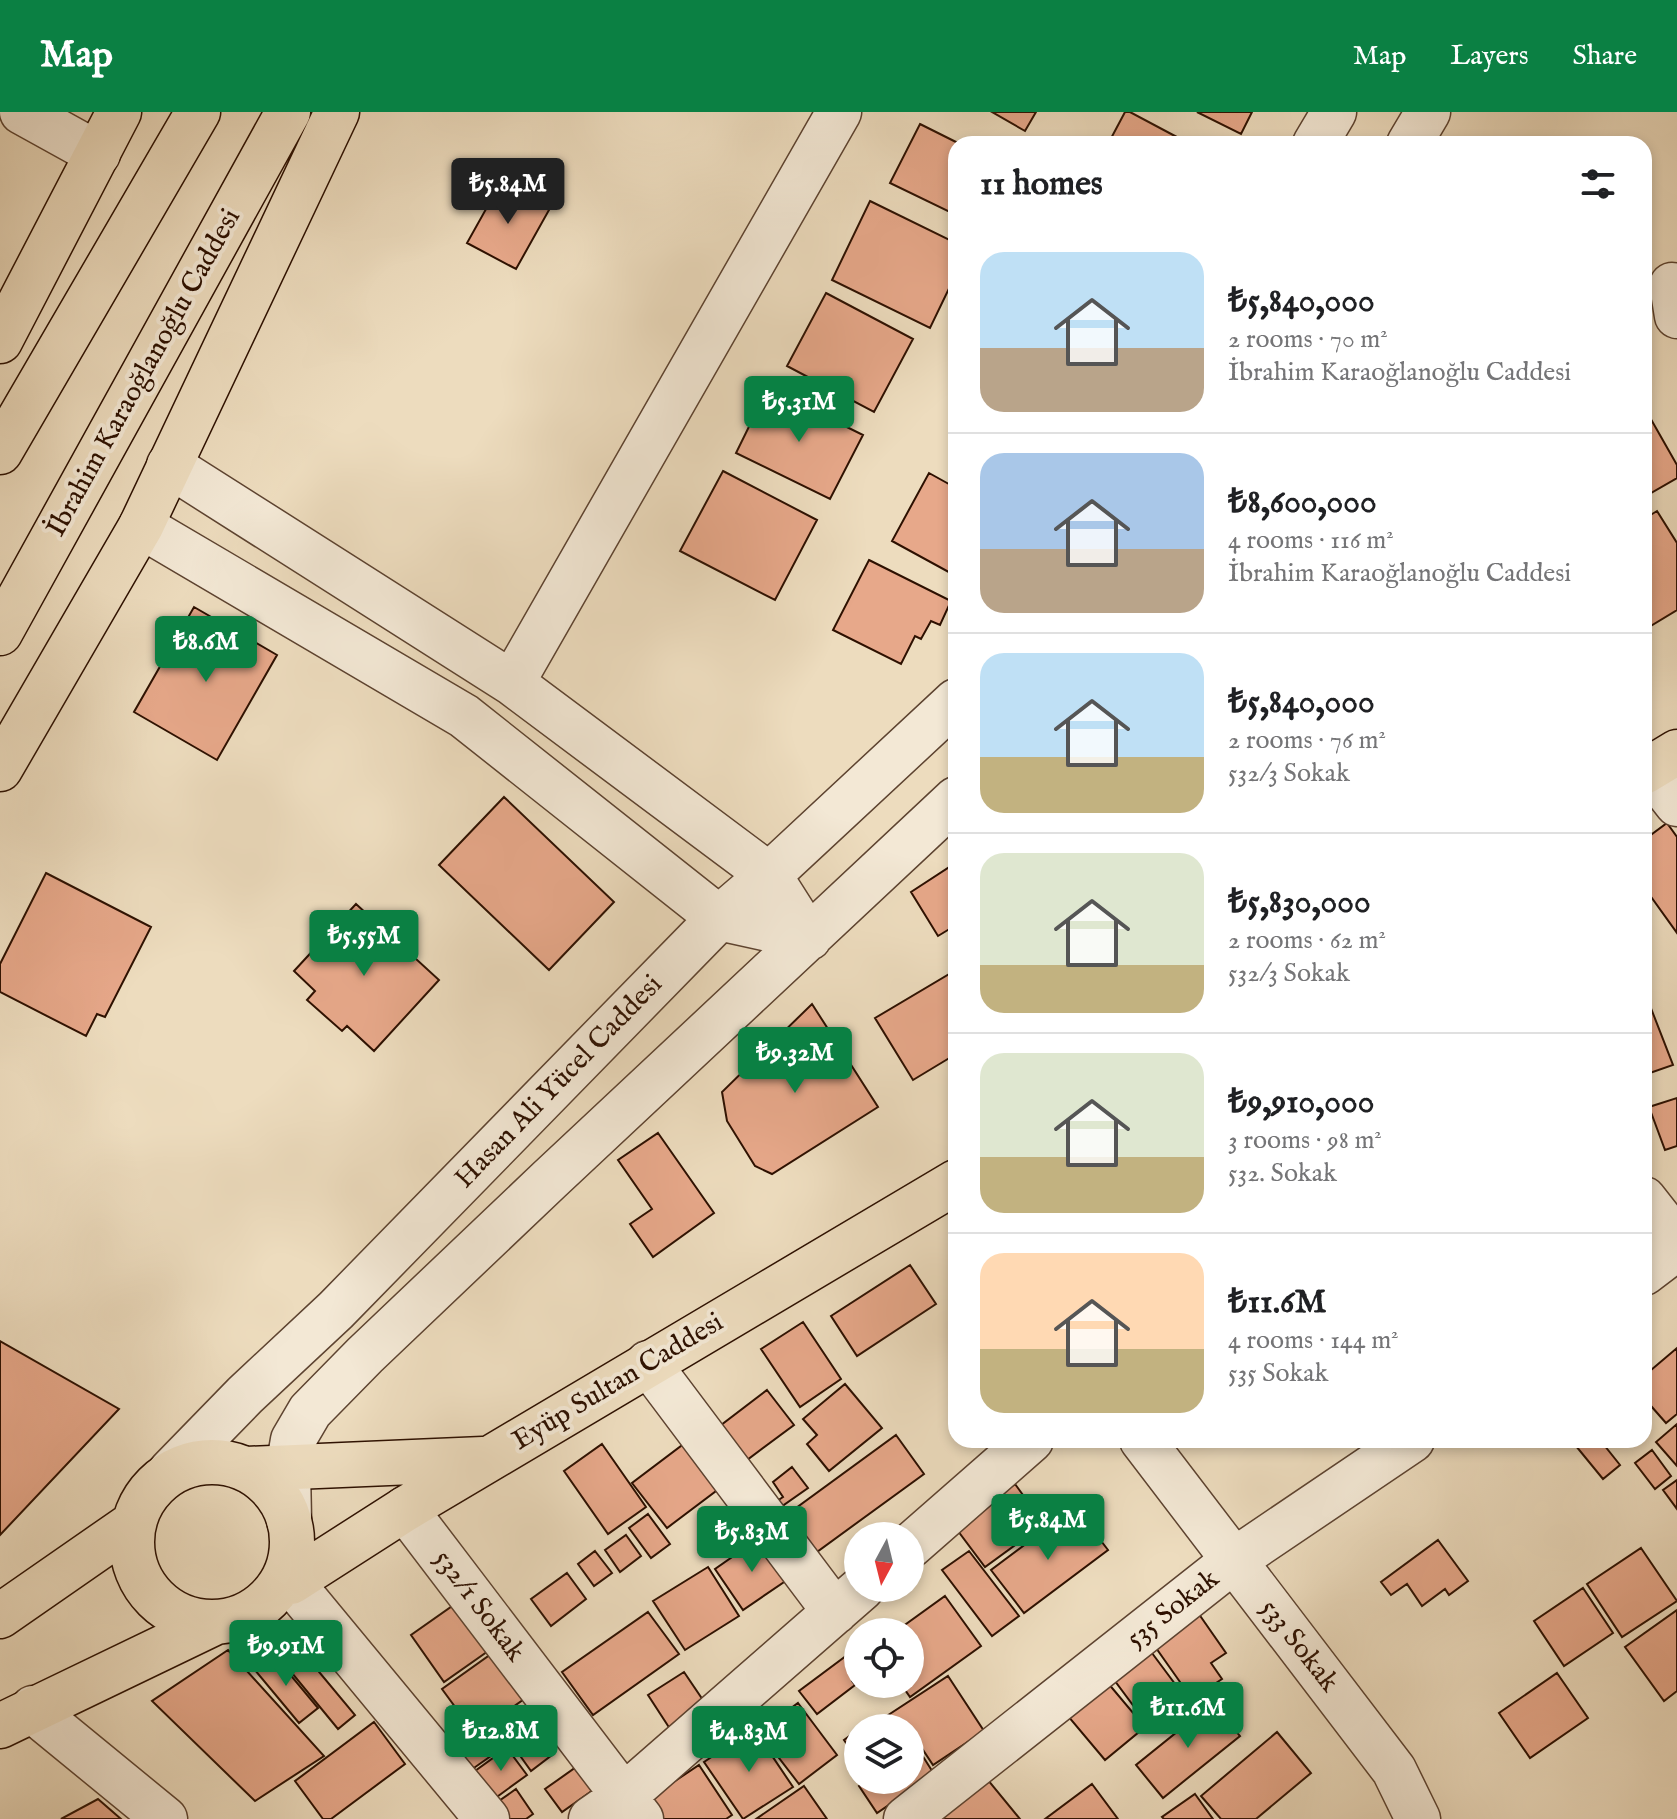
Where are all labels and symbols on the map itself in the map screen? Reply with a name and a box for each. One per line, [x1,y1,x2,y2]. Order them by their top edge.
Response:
pin: ₺5.84M [443,158,573,226]
street label: İbrahim Karaoğlanoğlu Caddesi [39,203,249,543]
pin: ₺5.31M [734,376,864,444]
pin: ₺8.6M [150,616,262,684]
pin: ₺5.55M [299,910,429,978]
street label: Hasan Ali Yücel Caddesi [448,968,670,1196]
pin: ₺9.32M [730,1027,860,1095]
street label: Eyüp Sultan Caddesi [506,1305,730,1459]
pin: ₺5.84M [983,1494,1113,1562]
pin: ₺5.83M [687,1506,817,1574]
north arrow [844,1522,924,1602]
street label: 532/1 Sokak [426,1543,533,1670]
street label: 535 Sokak [1120,1561,1227,1656]
street label: 533 Sokak [1252,1592,1347,1700]
pin: ₺9.91M [221,1620,351,1688]
pin: ₺11.6M [1123,1682,1253,1750]
pin: ₺12.8M [436,1705,566,1773]
pin: ₺4.83M [684,1706,814,1774]

